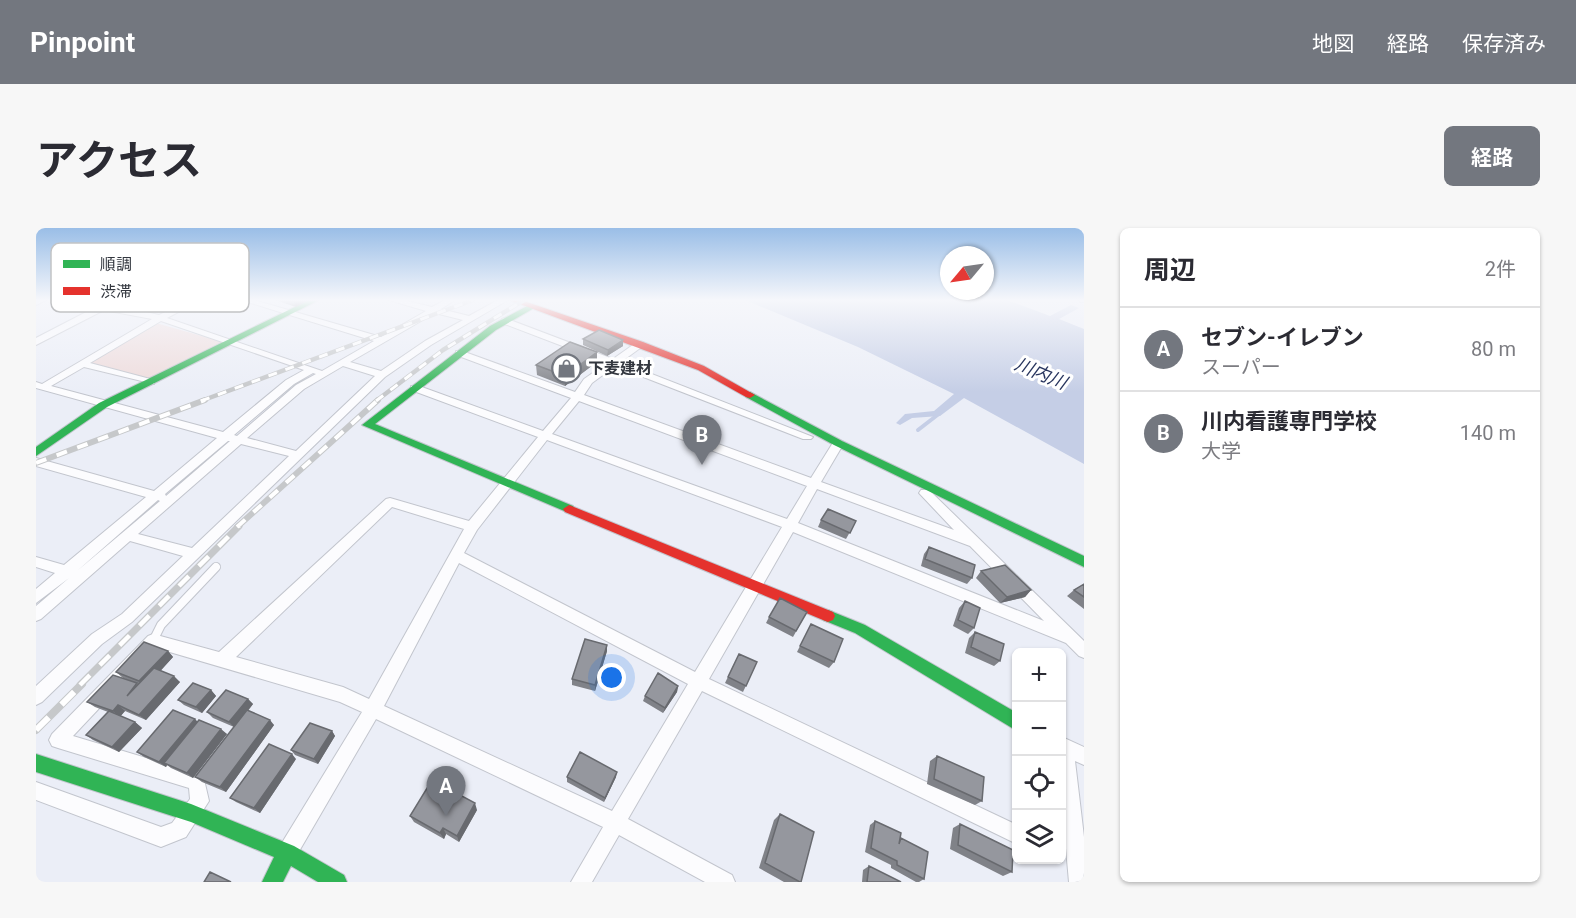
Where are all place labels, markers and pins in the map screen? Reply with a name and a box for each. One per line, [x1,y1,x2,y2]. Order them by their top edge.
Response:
shop icon: 下麦建材 [551,352,583,384]
place label: 下麦建材 [588,359,652,378]
pin: B [682,416,722,465]
pin: A [426,766,466,816]

